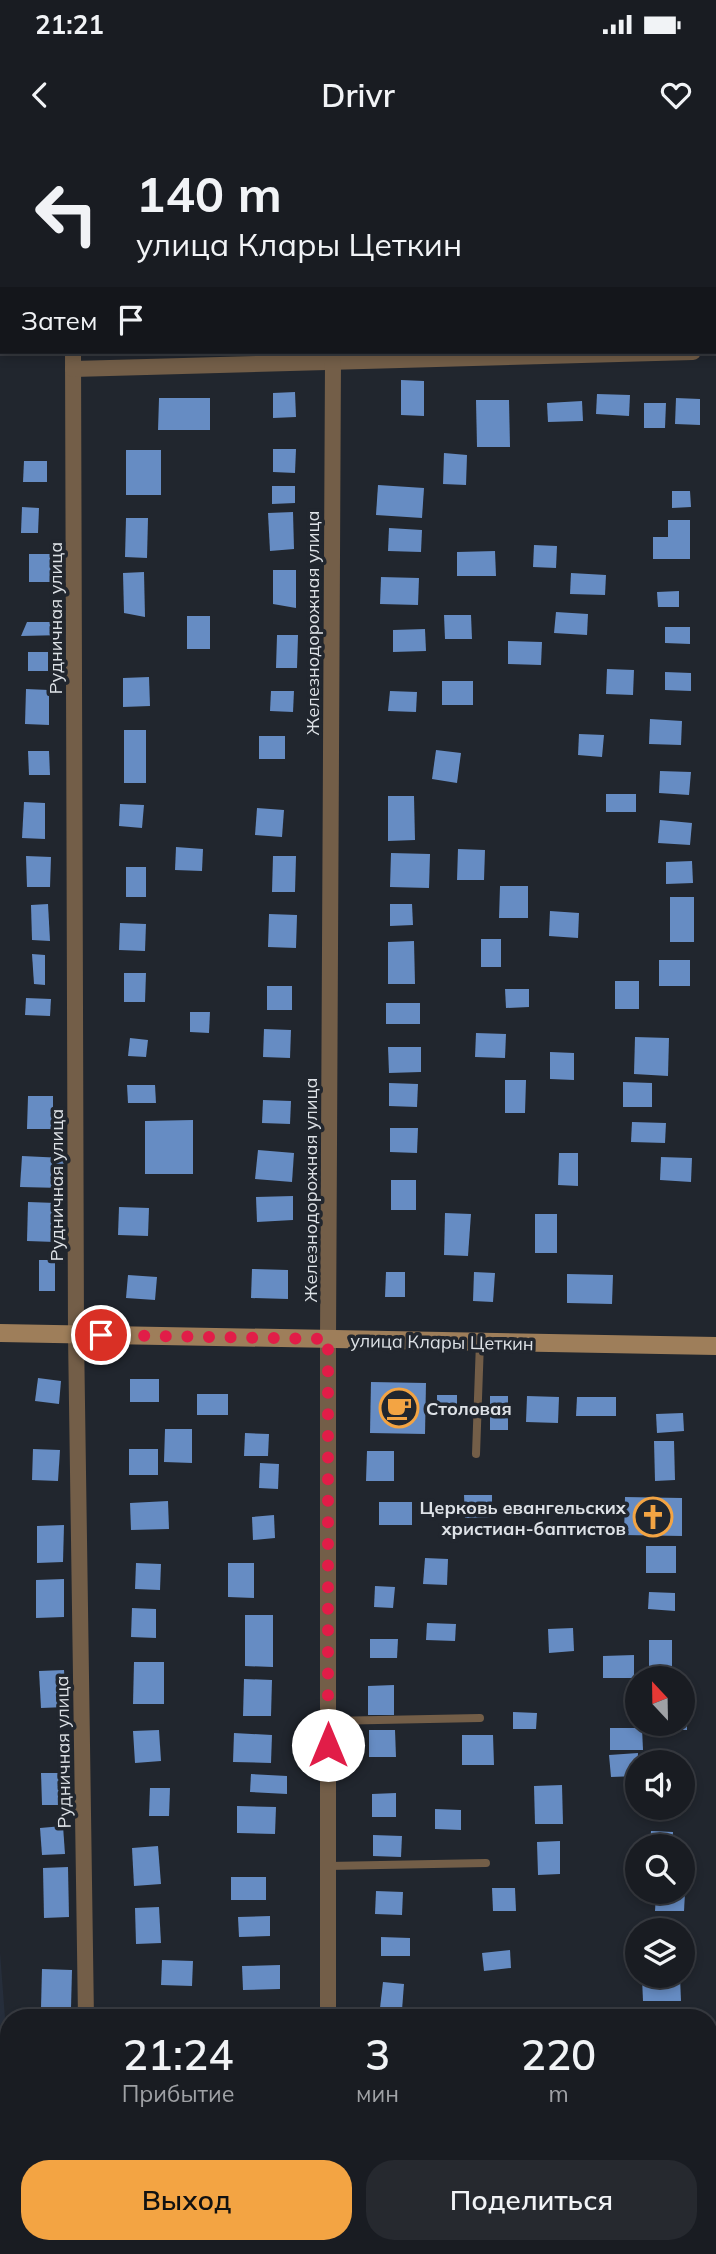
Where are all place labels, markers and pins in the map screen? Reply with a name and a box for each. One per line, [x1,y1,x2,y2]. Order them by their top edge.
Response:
pin [71,1305,131,1365]
cafe icon: Столовая [378,1387,420,1429]
place label: Столовая [426,1397,512,1420]
place label: Церковь евангельских христиан-баптистов [420,1496,627,1540]
church icon: Церковь евангельских христиан-баптистов [632,1496,674,1538]

